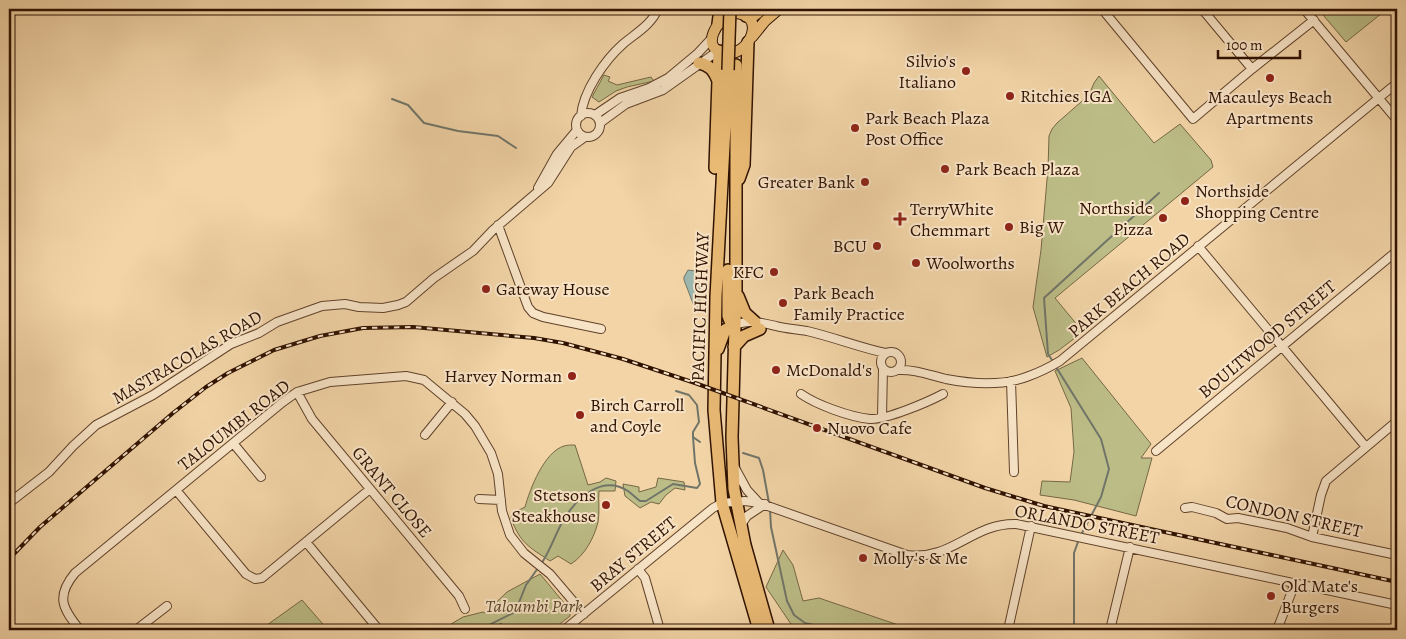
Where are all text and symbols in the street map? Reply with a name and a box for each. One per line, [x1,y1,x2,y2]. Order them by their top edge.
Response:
scale bar [1218,28,1301,60]
text: 100 m [1226,35,1263,55]
place label: Silvio's Italiano [898,49,956,94]
marker: Silvio's Italiano [960,65,972,77]
marker: Macauleys Beach Apartments [1264,72,1276,84]
place label: Ritchies IGA [1020,84,1113,108]
place label: Macauleys Beach Apartments [1208,85,1333,130]
marker: Ritchies IGA [1004,90,1016,102]
place label: Park Beach Plaza Post Office [865,106,990,151]
marker: Park Beach Plaza Post Office [849,122,861,134]
place label: Park Beach Plaza [955,157,1080,181]
marker: Park Beach Plaza [939,163,951,175]
place label: Greater Bank [758,170,855,194]
marker: Greater Bank [859,176,871,188]
place label: Northside Shopping Centre [1195,179,1319,224]
marker: Northside Shopping Centre [1179,195,1191,207]
place label: Northside Pizza [1079,196,1154,241]
place label: TerryWhite Chemmart [910,197,994,242]
marker: Northside Pizza [1157,212,1169,224]
marker: TerryWhite Chemmart [894,213,906,225]
place label: Big W [1019,215,1064,239]
marker: Big W [1003,221,1015,233]
street label: PARK BEACH ROAD [1063,227,1195,343]
street label: PACIFIC HIGHWAY [685,231,715,382]
place label: BCU [833,234,867,258]
marker: BCU [871,240,883,252]
place label: Woolworths [925,251,1015,275]
marker: Woolworths [910,257,922,269]
place label: KFC [732,260,764,284]
marker: KFC [768,266,780,278]
street label: BOULTWOOD STREET [1193,274,1341,404]
place label: Gateway House [496,277,609,301]
place label: Park Beach Family Practice [793,281,905,326]
marker: Gateway House [480,283,492,295]
marker: Park Beach Family Practice [777,297,789,309]
street label: MASTRACOLAS ROAD [108,304,266,410]
place label: McDonald's [786,358,872,382]
place label: Harvey Norman [444,364,562,388]
marker: McDonald's [770,364,782,376]
marker: Harvey Norman [566,370,578,382]
street label: TALOUMBI ROAD [173,374,295,476]
place label: Birch Carroll and Coyle [590,393,685,438]
marker: Birch Carroll and Coyle [574,409,586,421]
place label: Nuovo Cafe [827,416,912,440]
marker: Nuovo Cafe [811,422,823,434]
street label: GRANT CLOSE [347,441,437,543]
place label: Stetsons Steakhouse [512,483,596,528]
street label: CONDON STREET [1223,489,1365,543]
street label: ORLANDO STREET [1013,498,1161,550]
marker: Stetsons Steakhouse [600,499,612,511]
street label: BRAY STREET [585,511,682,597]
place label: Molly's & Me [873,546,968,570]
marker: Molly's & Me [857,552,869,564]
place label: Old Mate's Burgers [1281,574,1358,619]
marker: Old Mate's Burgers [1265,590,1277,602]
park label: Taloumbi Park [485,594,583,618]

